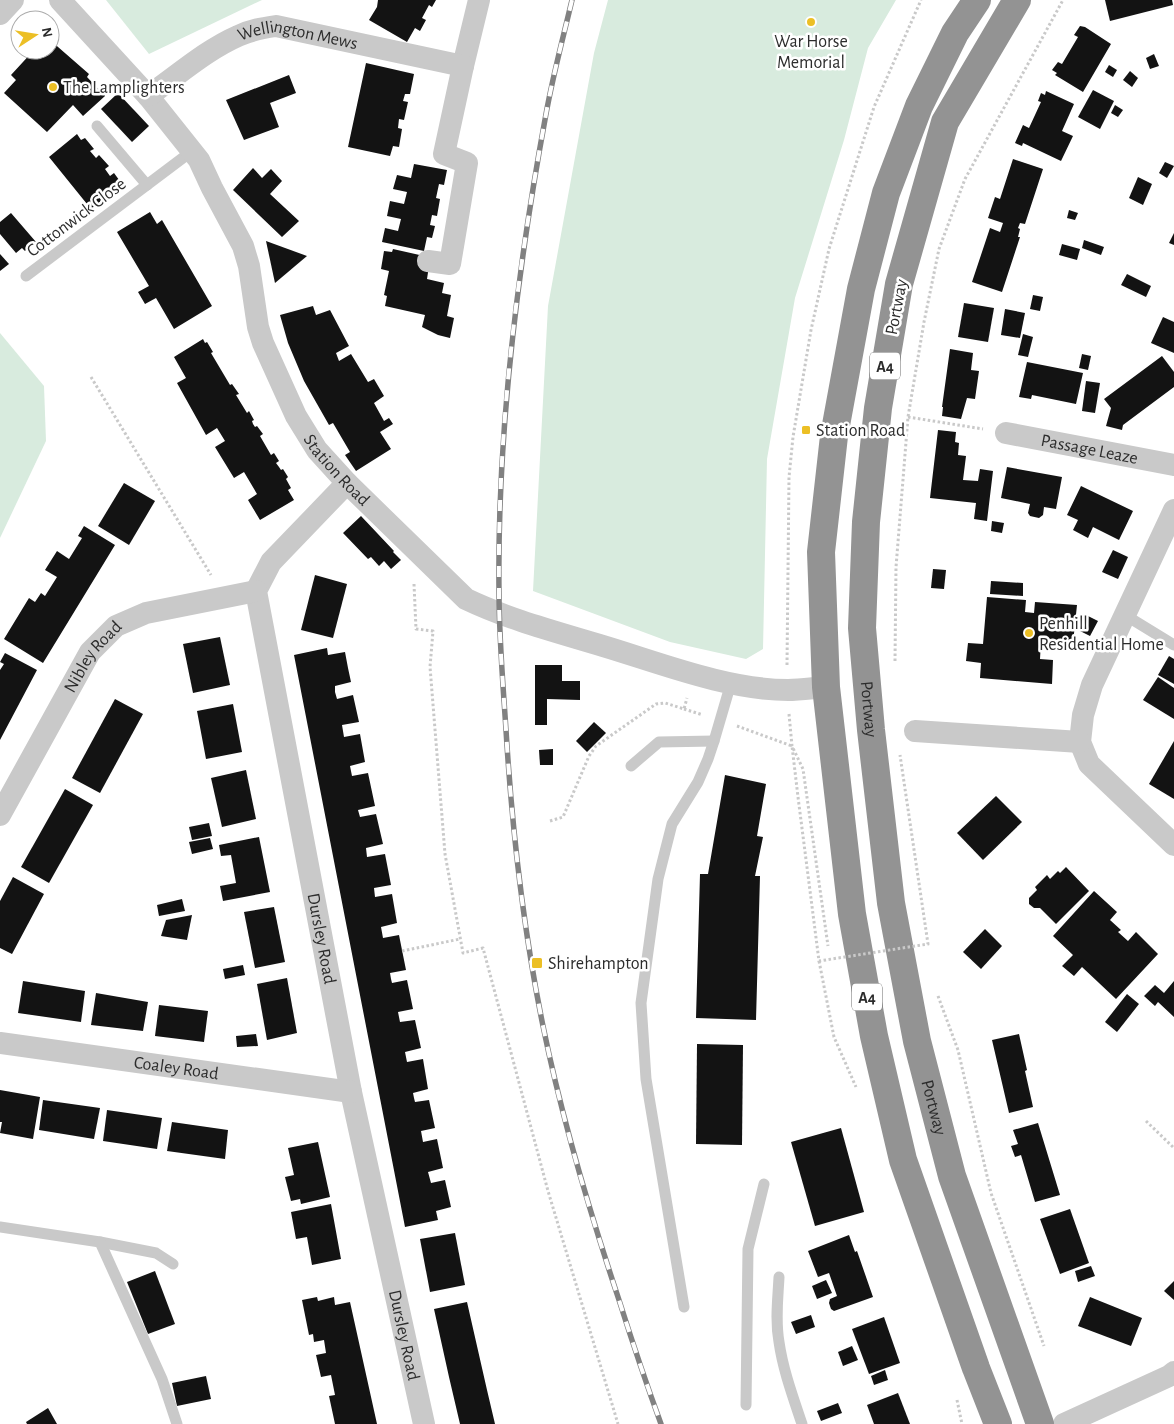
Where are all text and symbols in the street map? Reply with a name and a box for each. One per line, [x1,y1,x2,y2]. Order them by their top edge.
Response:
north arrow [10,10,60,60]
marker: War Horse Memorial [805,16,817,28]
street label: Wellington Mews [236,18,359,53]
text: N [39,26,55,39]
place label: War Horse Memorial [774,33,848,72]
place label: The Lamplighters [63,79,185,97]
marker: The Lamplighters [47,81,59,93]
street label: Cottonwick Close [24,175,129,261]
street label: Portway [883,277,911,337]
road number: A4 [870,352,900,380]
place label: Station Road [816,422,905,440]
marker: Station Road [800,424,812,436]
street label: Station Road [300,431,373,510]
street label: Passage Leaze [1039,432,1139,468]
place label: Penhill Residential Home [1039,615,1164,654]
street label: Nibley Road [61,618,126,696]
marker: Penhill Residential Home [1023,627,1035,639]
street label: Portway [857,680,880,739]
street label: Dursley Road [303,892,338,986]
place label: Shirehampton [548,955,649,973]
marker: Shirehampton [530,956,544,970]
road number: A4 [852,984,882,1010]
street label: Coaley Road [133,1054,220,1083]
street label: Portway [917,1078,949,1137]
street label: Dursley Road [385,1288,422,1382]

